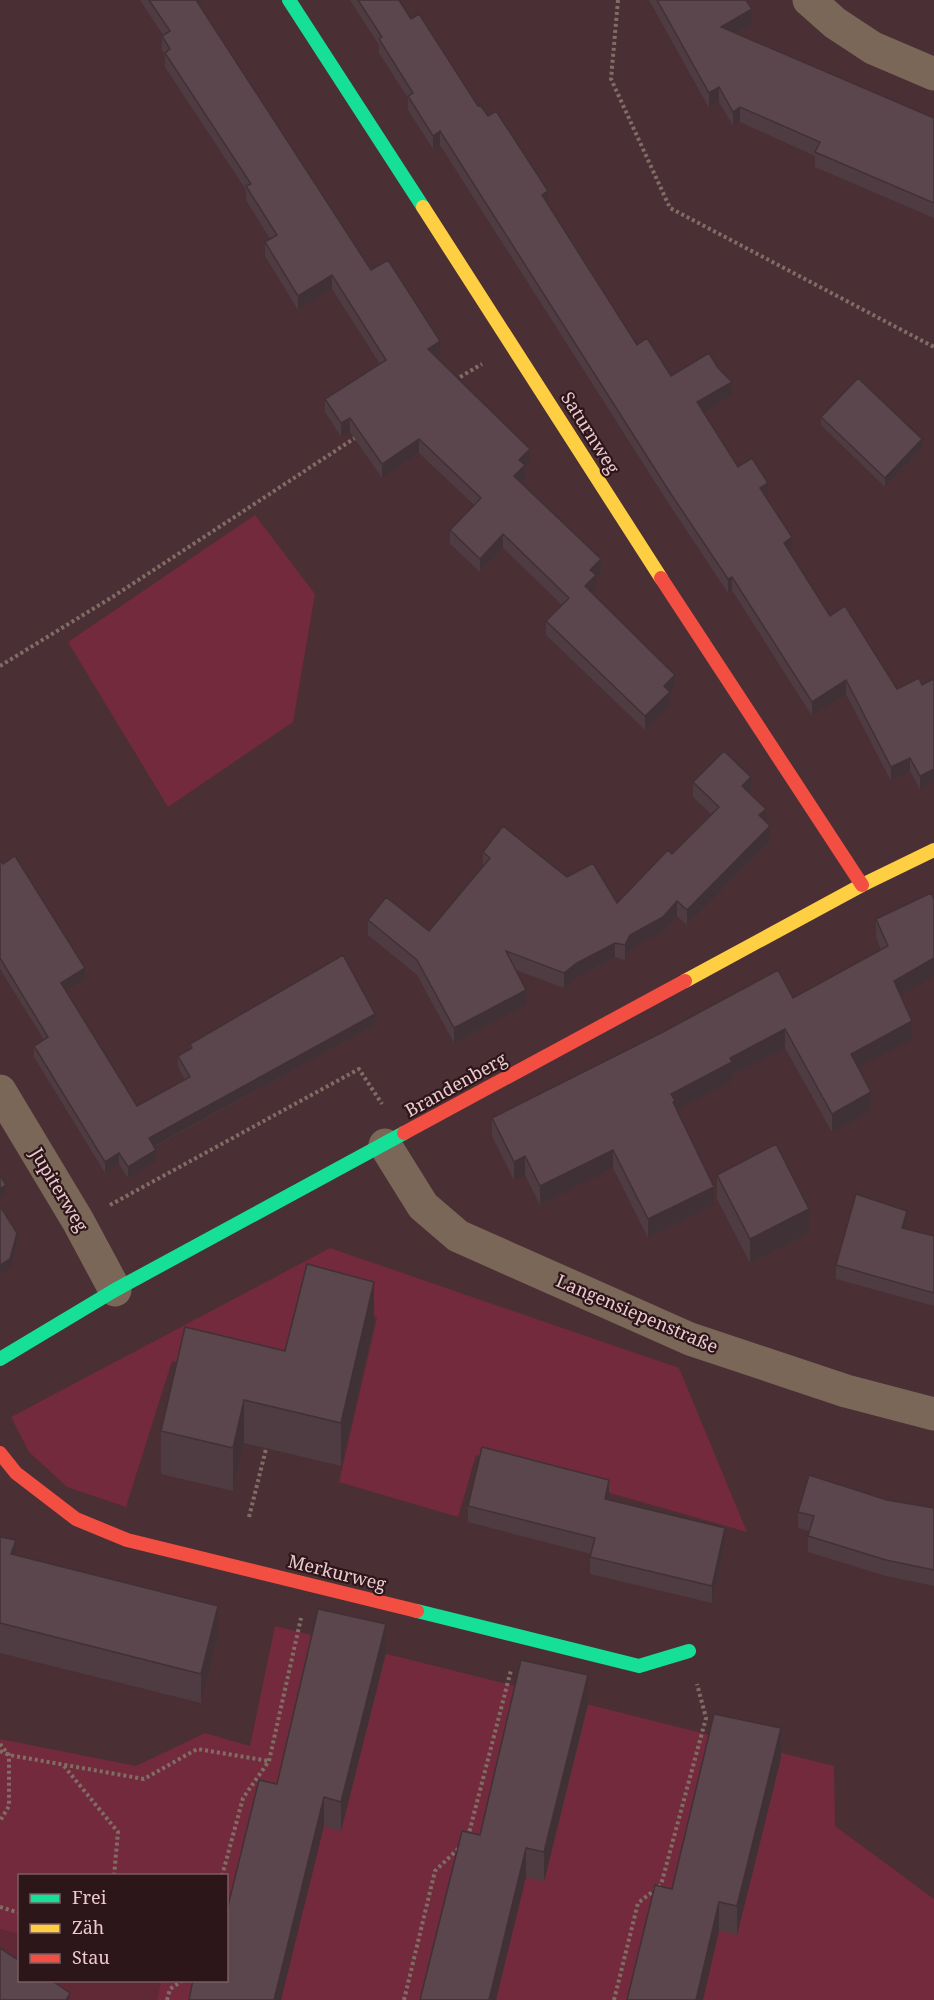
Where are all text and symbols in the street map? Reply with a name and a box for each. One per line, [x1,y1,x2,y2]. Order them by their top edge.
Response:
street label: Saturnweg [556,387,626,478]
street label: Brandenberg [400,1046,511,1122]
street label: Jupiterweg [25,1142,94,1236]
street label: Langensiepenstraße [553,1268,722,1358]
street label: Merkurweg [286,1548,389,1596]
legend [18,1874,228,1982]
text: Frei [72,1885,107,1909]
text: Zäh [72,1915,104,1939]
text: Stau [72,1945,110,1969]

